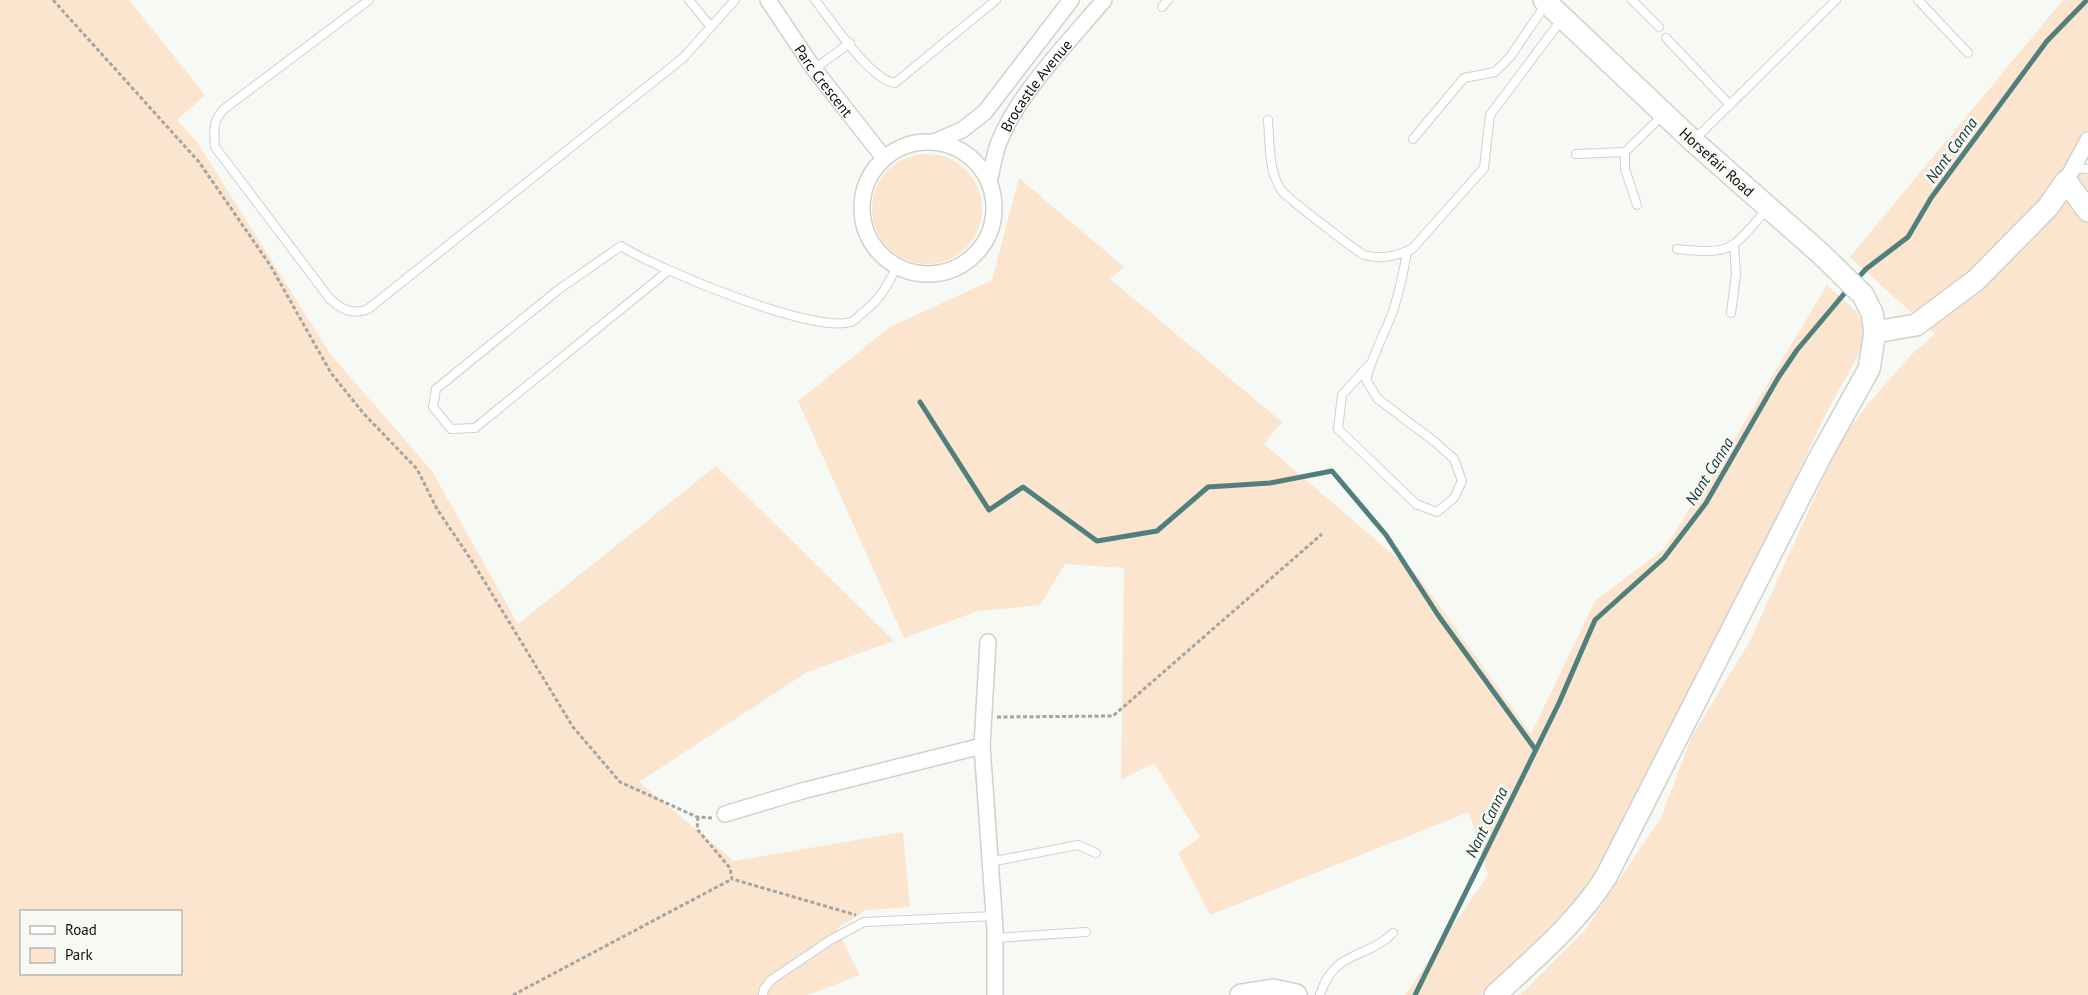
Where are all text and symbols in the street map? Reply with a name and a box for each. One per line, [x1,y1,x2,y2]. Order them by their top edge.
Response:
street label: Brocastle Avenue [996,35,1076,135]
street label: Parc Crescent [791,41,857,120]
water label: Nant Canna [1921,113,1982,187]
street label: Horsefair Road [1676,123,1758,201]
water label: Nant Canna [1680,433,1738,509]
water label: Nant Canna [1460,783,1512,861]
legend [20,910,182,975]
text: Road [65,920,97,939]
text: Park [65,945,93,964]

